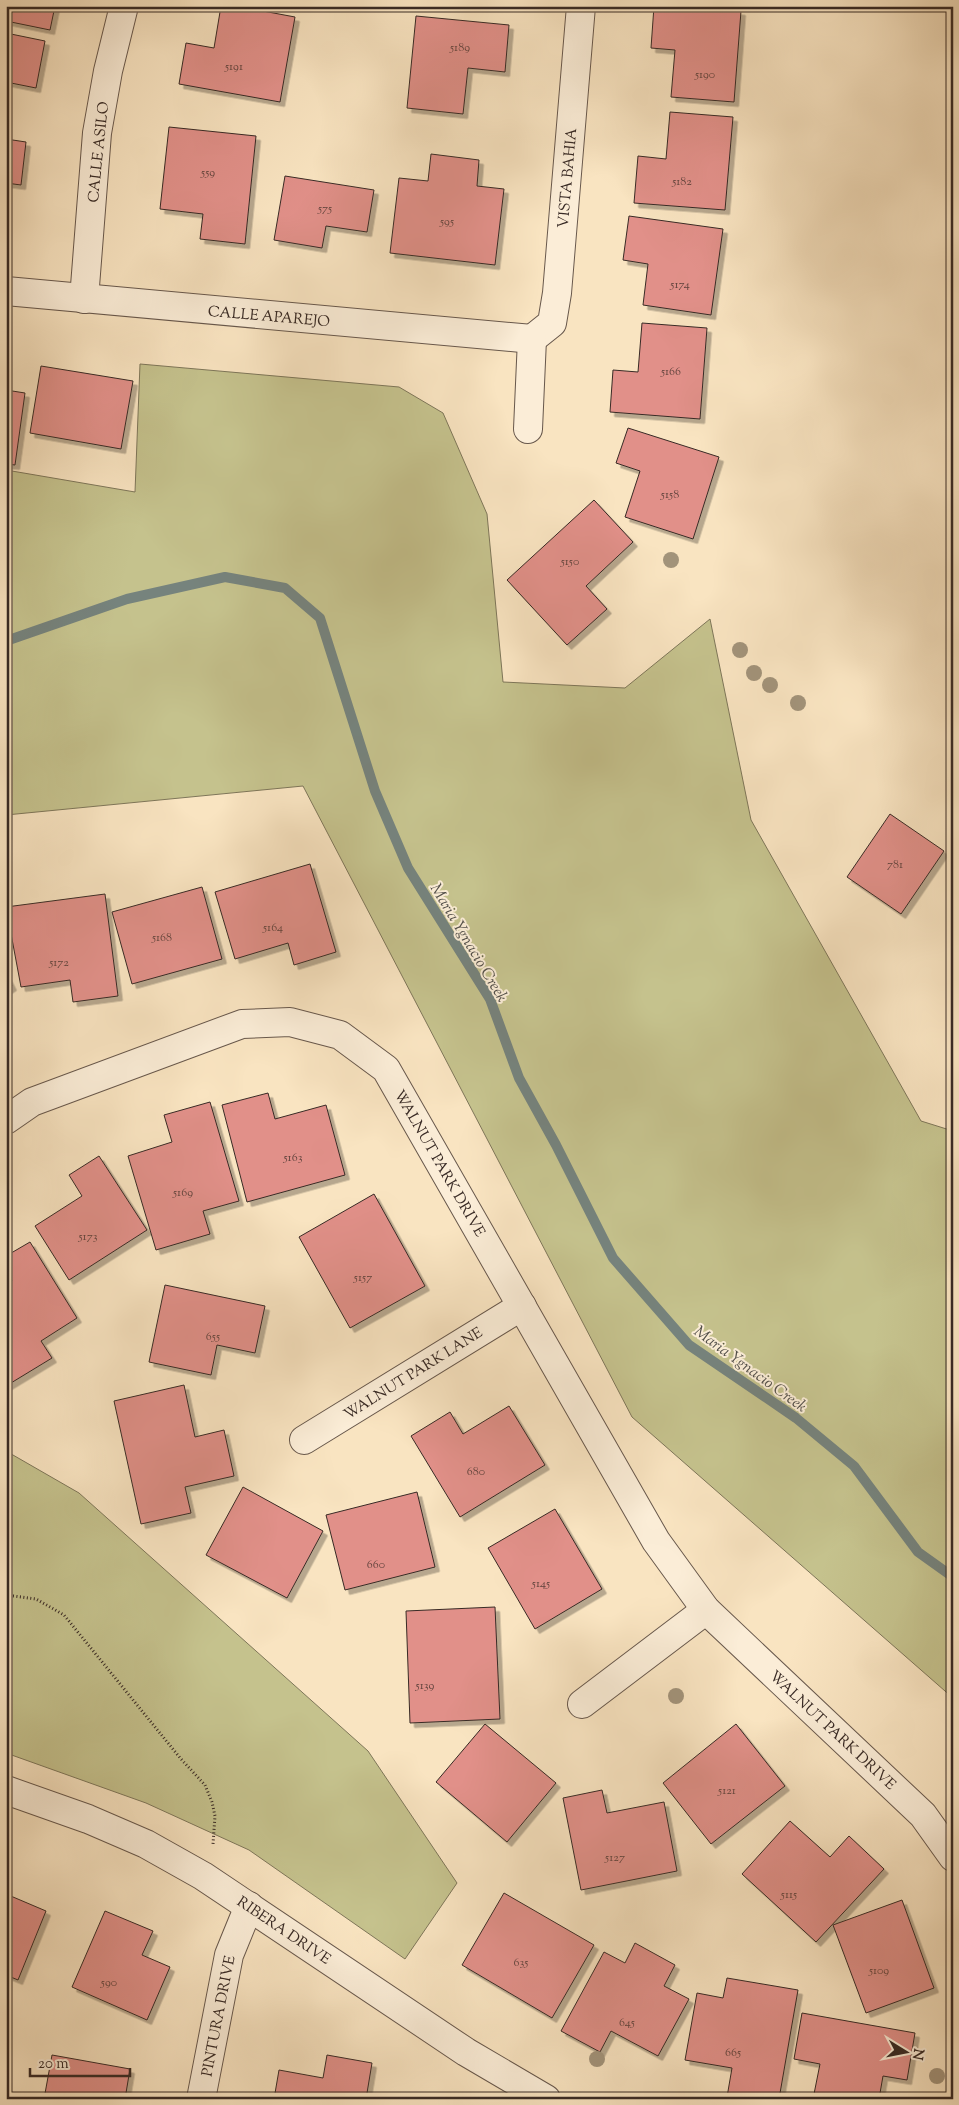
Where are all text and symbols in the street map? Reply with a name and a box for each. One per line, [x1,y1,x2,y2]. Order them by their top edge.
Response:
house number: 5189 [449,39,470,57]
house number: 5191 [224,58,243,76]
house number: 5190 [694,66,715,84]
street label: CALLE ASILO [84,100,115,204]
street label: VISTA BAHIA [554,127,583,229]
house number: 559 [200,164,215,182]
house number: 5182 [671,173,692,191]
house number: 575 [317,200,332,218]
house number: 595 [439,213,454,231]
house number: 5174 [669,276,690,294]
street label: CALLE APAREJO [207,302,331,333]
house number: 5166 [660,363,681,381]
house number: 5158 [660,486,679,504]
house number: 5150 [560,553,579,571]
house number: 781 [887,856,903,874]
water label: Maria Ygnacio Creek [423,880,512,1007]
house number: 5164 [262,919,283,937]
house number: 5168 [151,929,172,947]
house number: 5172 [48,954,69,972]
street label: WALNUT PARK DRIVE [388,1086,489,1241]
house number: 5163 [283,1149,303,1167]
house number: 5169 [172,1184,193,1202]
house number: 5173 [77,1228,98,1246]
house number: 5157 [353,1269,372,1287]
water label: Maria Ygnacio Creek [688,1321,811,1419]
street label: WALNUT PARK LANE [340,1323,487,1426]
house number: 655 [206,1328,220,1346]
house number: 680 [467,1463,485,1481]
house number: 660 [367,1556,385,1574]
house number: 5145 [531,1575,550,1593]
street label: WALNUT PARK DRIVE [764,1667,900,1796]
house number: 5139 [415,1677,435,1695]
house number: 5121 [717,1782,736,1800]
house number: 5127 [604,1849,625,1867]
house number: 5115 [780,1886,797,1904]
street label: RIBERA DRIVE [232,1892,334,1970]
street label: PINTURA DRIVE [197,1954,242,2079]
house number: 635 [514,1954,528,1972]
house number: 5109 [868,1962,889,1980]
house number: 590 [100,1974,117,1992]
house number: 645 [619,2014,635,2032]
north arrow [882,2028,932,2078]
house number: 665 [725,2044,741,2062]
scale bar [30,2045,130,2077]
text: N [906,2047,928,2061]
text: 20 m [38,2054,69,2075]

